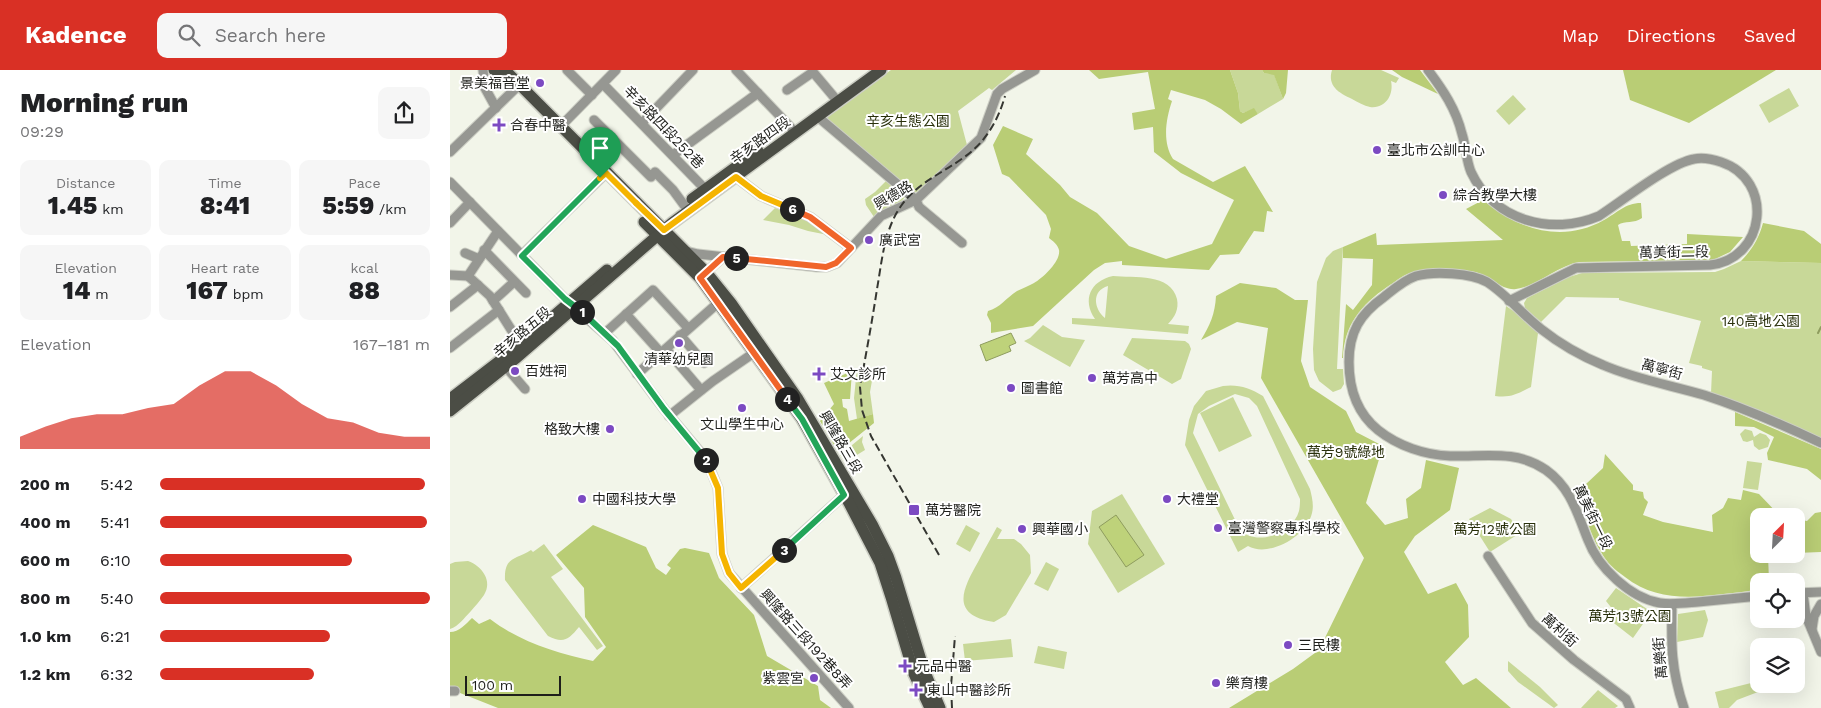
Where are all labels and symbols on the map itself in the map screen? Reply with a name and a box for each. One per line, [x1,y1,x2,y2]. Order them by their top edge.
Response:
place label: 景美福音堂 [460,75,530,91]
marker: 景美福音堂 [534,77,546,89]
street label: 辛亥路四段252巷 [621,82,707,172]
street label: 辛亥路四段 [727,113,793,167]
park label: 辛亥生態公園 [866,113,950,129]
place label: 合春中醫 [510,117,566,133]
marker: 合春中醫 [492,118,506,132]
pin [579,127,621,178]
place label: 臺北市公訓中心 [1387,142,1485,158]
marker: 臺北市公訓中心 [1371,144,1383,156]
street label: 興德路 [871,177,915,213]
place label: 綜合教學大樓 [1453,187,1537,203]
marker: 綜合教學大樓 [1437,189,1449,201]
pin: 6 [780,196,804,222]
place label: 廣武宮 [879,232,921,248]
marker: 廣武宮 [863,234,875,246]
street label: 萬美街二段 [1639,243,1709,261]
pin: 5 [724,246,748,270]
pin: 1 [570,300,594,324]
street label: 辛亥路五段 [490,303,554,361]
park label: 140高地公園 [1722,313,1800,329]
marker: 清華幼兒園 [673,337,685,349]
place label: 清華幼兒園 [644,351,714,367]
street label: 萬寧街 [1640,356,1684,382]
place label: 百姓祠 [525,363,567,379]
marker: 百姓祠 [509,365,521,377]
place label: 艾文診所 [830,366,886,382]
marker: 艾文診所 [812,367,826,381]
place label: 萬芳高中 [1102,370,1158,386]
marker: 萬芳高中 [1086,372,1098,384]
place label: 圖書館 [1021,380,1063,396]
marker: 圖書館 [1005,382,1017,394]
pin: 4 [774,386,800,412]
marker: 文山學生中心 [736,402,748,414]
street label: 興隆路三段 [817,408,865,476]
place label: 文山學生中心 [700,416,784,432]
place label: 格致大樓 [544,421,600,437]
marker: 格致大樓 [604,423,616,435]
park label: 萬芳9號綠地 [1307,444,1385,460]
pin: 2 [694,448,718,472]
street label: 萬美街一段 [1570,482,1616,552]
place label: 中國科技大學 [592,491,676,507]
place label: 大禮堂 [1177,491,1219,507]
marker: 中國科技大學 [576,493,588,505]
marker: 大禮堂 [1161,493,1173,505]
place label: 萬芳醫院 [925,502,981,518]
marker: 萬芳醫院 [907,503,921,517]
north arrow [1750,508,1805,562]
place label: 臺灣警察專科學校 [1228,520,1340,536]
place label: 興華國小 [1032,521,1088,537]
park label: 萬芳12號公園 [1453,521,1537,537]
marker: 臺灣警察專科學校 [1212,522,1224,534]
marker: 興華國小 [1016,523,1028,535]
pin: 3 [772,538,796,562]
street label: 興隆路三段192巷8弄 [757,586,855,692]
park label: 萬芳13號公園 [1588,608,1672,624]
street label: 萬利街 [1539,610,1581,650]
street label: 萬樂街 [1650,636,1670,680]
place label: 三民樓 [1298,637,1340,653]
marker: 三民樓 [1282,639,1294,651]
place label: 元品中醫 [916,658,972,674]
marker: 元品中醫 [898,659,912,673]
place label: 紫雲宮 [762,670,804,686]
marker: 紫雲宮 [808,672,820,684]
scale bar [465,673,561,696]
place label: 樂育樓 [1226,675,1268,691]
marker: 樂育樓 [1210,677,1222,689]
place label: 東山中醫診所 [927,682,1011,698]
marker: 東山中醫診所 [909,683,923,697]

